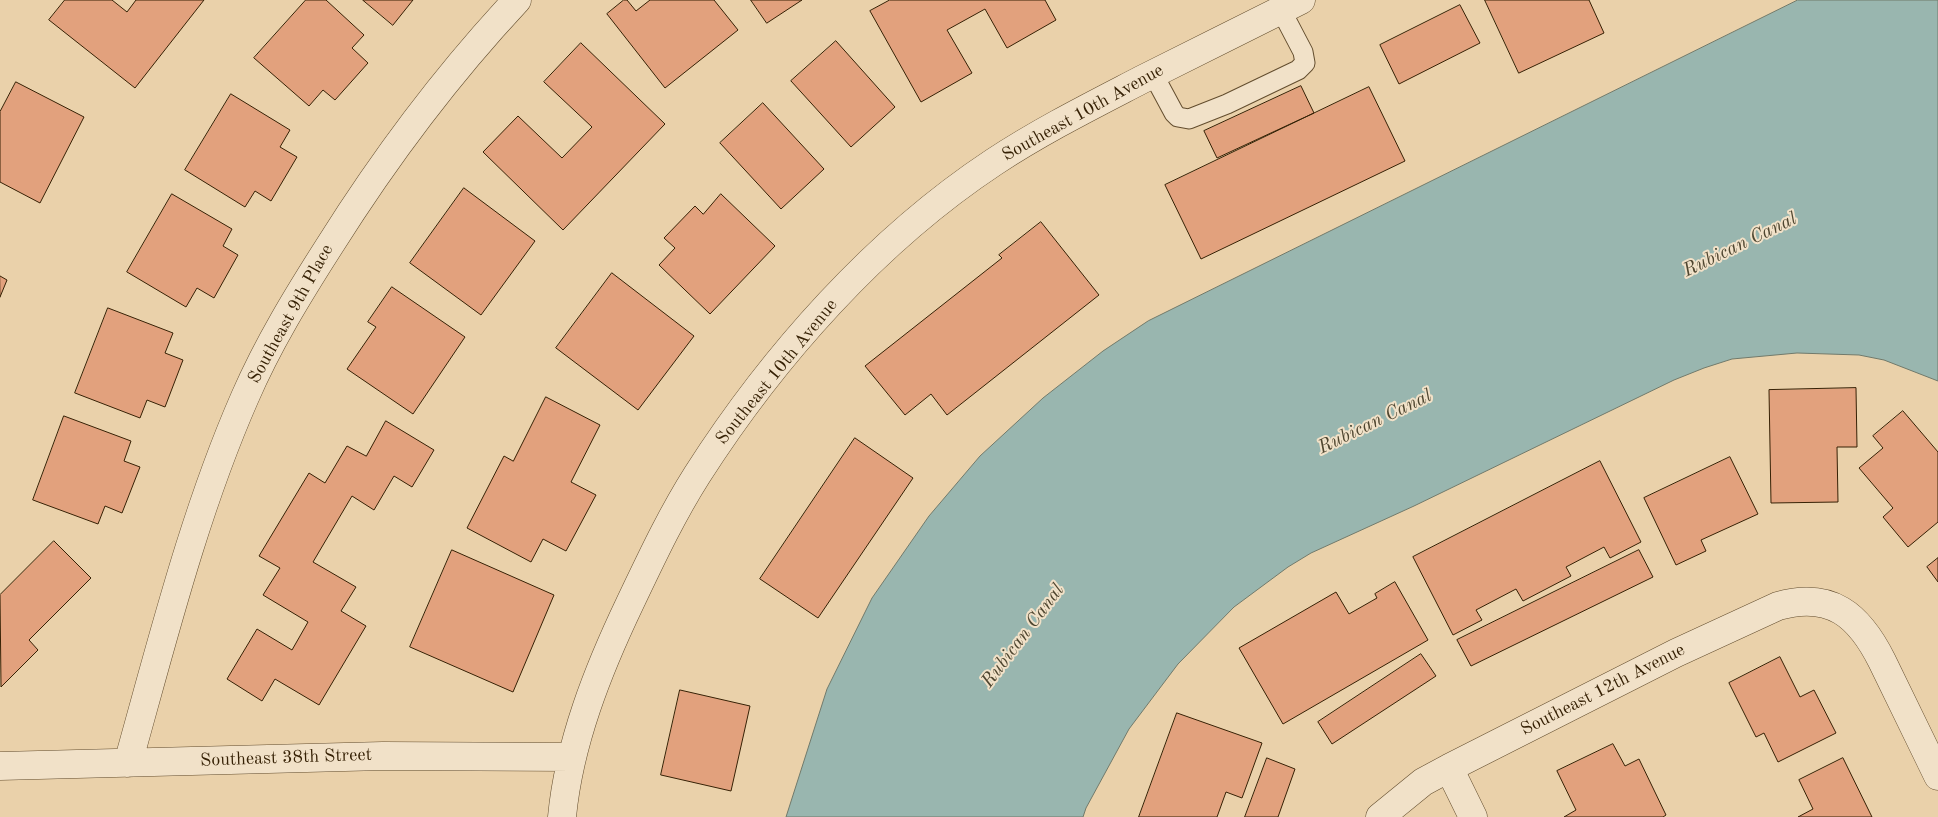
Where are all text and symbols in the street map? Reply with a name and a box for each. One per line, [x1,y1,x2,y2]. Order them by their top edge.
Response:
street label: Southeast 10th Avenue [998,60,1168,166]
water label: Rubican Canal [1679,208,1801,282]
street label: Southeast 9th Place [244,241,338,387]
street label: Southeast 10th Avenue [712,295,842,449]
water label: Rubican Canal [1314,385,1436,459]
water label: Rubican Canal [977,580,1069,692]
street label: Southeast 12th Avenue [1517,639,1689,741]
street label: Southeast 38th Street [200,744,372,772]

